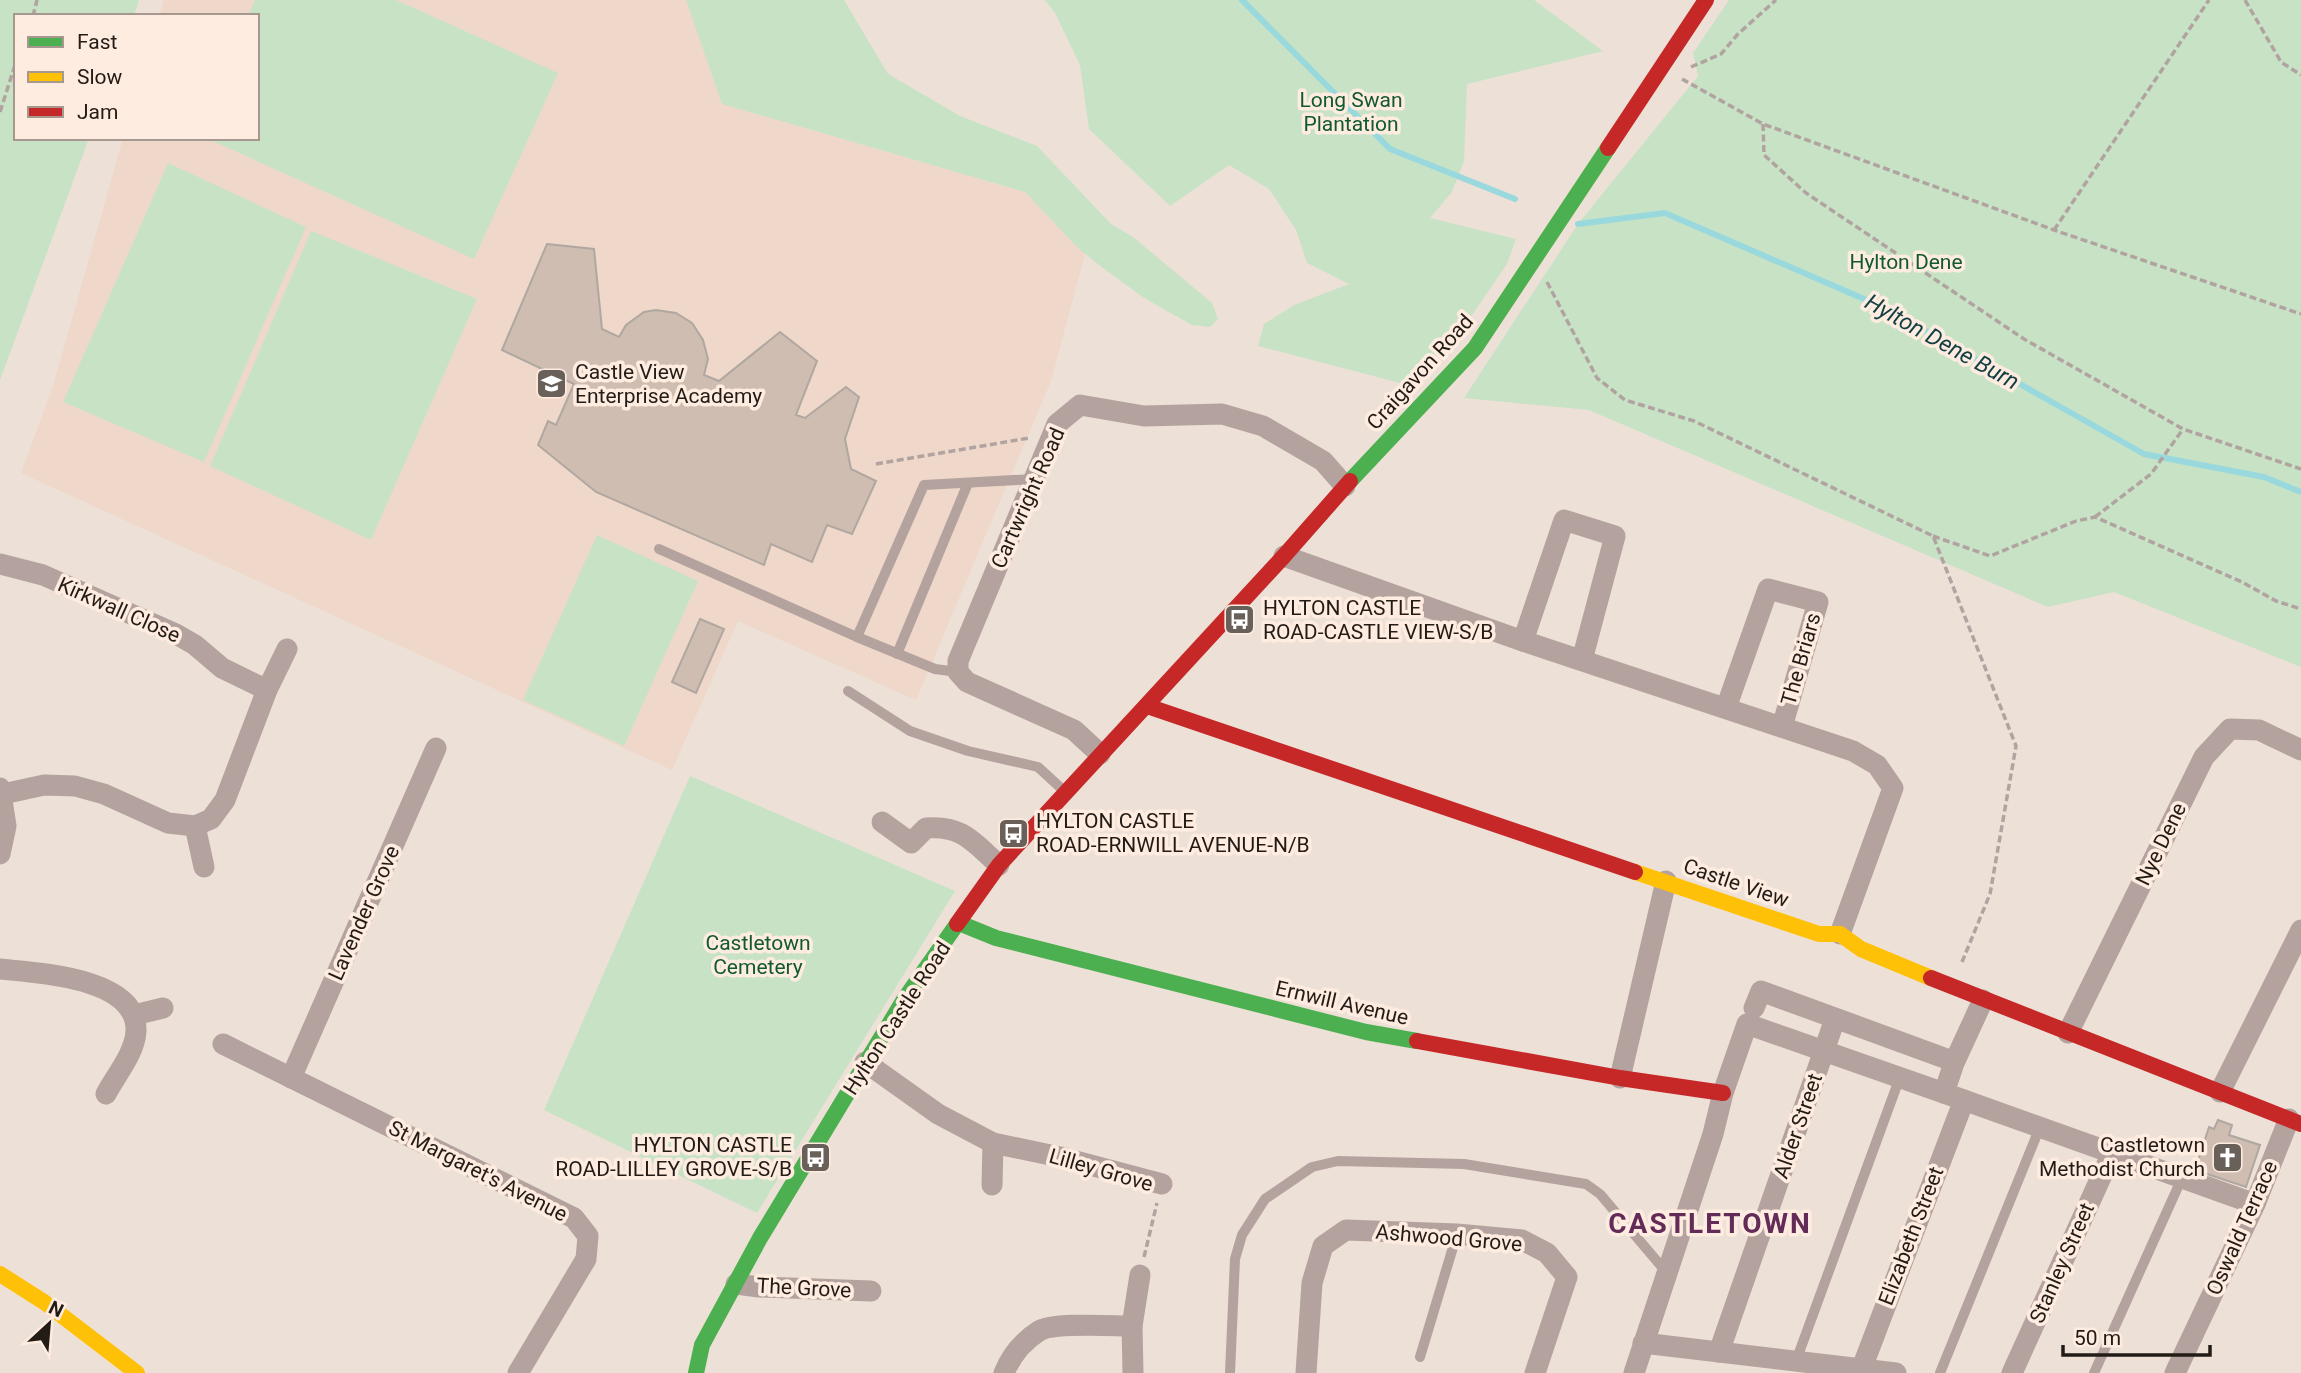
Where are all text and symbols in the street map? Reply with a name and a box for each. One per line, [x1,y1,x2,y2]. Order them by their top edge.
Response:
legend [14,14,259,140]
text: Fast [77,30,118,54]
text: Slow [77,65,123,89]
park label: Long Swan Plantation [1299,88,1403,136]
text: Jam [77,100,118,124]
park label: Hylton Dene [1849,250,1963,274]
water label: Hylton Dene Burn [1860,288,2024,396]
street label: Craigavon Road [1362,309,1478,435]
place label: Castle View Enterprise Academy [575,360,762,408]
school or university icon: Castle View Enterprise Academy [535,367,569,401]
street label: Cartwright Road [986,424,1070,572]
street label: Kirkwall Close [54,572,184,648]
place label: HYLTON CASTLE ROAD-CASTLE VIEW-S/B [1263,596,1493,644]
bus stop icon: HYLTON CASTLE ROAD-CASTLE VIEW-S/B [1223,603,1257,637]
street label: The Briars [1776,610,1826,708]
street label: Nye Dene [2131,799,2191,889]
place label: HYLTON CASTLE ROAD-ERNWILL AVENUE-N/B [1036,809,1310,857]
bus stop icon: HYLTON CASTLE ROAD-ERNWILL AVENUE-N/B [996,816,1030,850]
street label: Lavender Grove [324,842,404,984]
street label: Castle View [1680,854,1792,912]
park label: Castletown Cemetery [705,931,811,979]
street label: Hylton Castle Road [838,937,956,1099]
street label: Ernwill Avenue [1273,976,1411,1030]
street label: Alder Street [1769,1070,1827,1182]
street label: St Margaret's Avenue [385,1116,571,1226]
place label: HYLTON CASTLE ROAD-LILLEY GROVE-S/B [555,1133,792,1181]
place label: Castletown Methodist Church [2039,1133,2205,1181]
bus stop icon: HYLTON CASTLE ROAD-LILLEY GROVE-S/B [798,1140,832,1174]
church icon: Castletown Methodist Church [2211,1140,2245,1174]
street label: Lilley Grove [1046,1144,1156,1196]
street label: Oswald Terrace [2202,1157,2282,1299]
street label: Elizabeth Street [1874,1163,1948,1308]
street label: Stanley Street [2025,1199,2099,1327]
district label: CASTLETOWN [1608,1207,1812,1240]
street label: Ashwood Grove [1375,1220,1523,1256]
street label: The Grove [756,1274,852,1302]
north arrow [14,1289,84,1359]
text: N [45,1296,67,1322]
scale bar [2063,1314,2210,1358]
text: 50 m [2074,1326,2121,1350]

